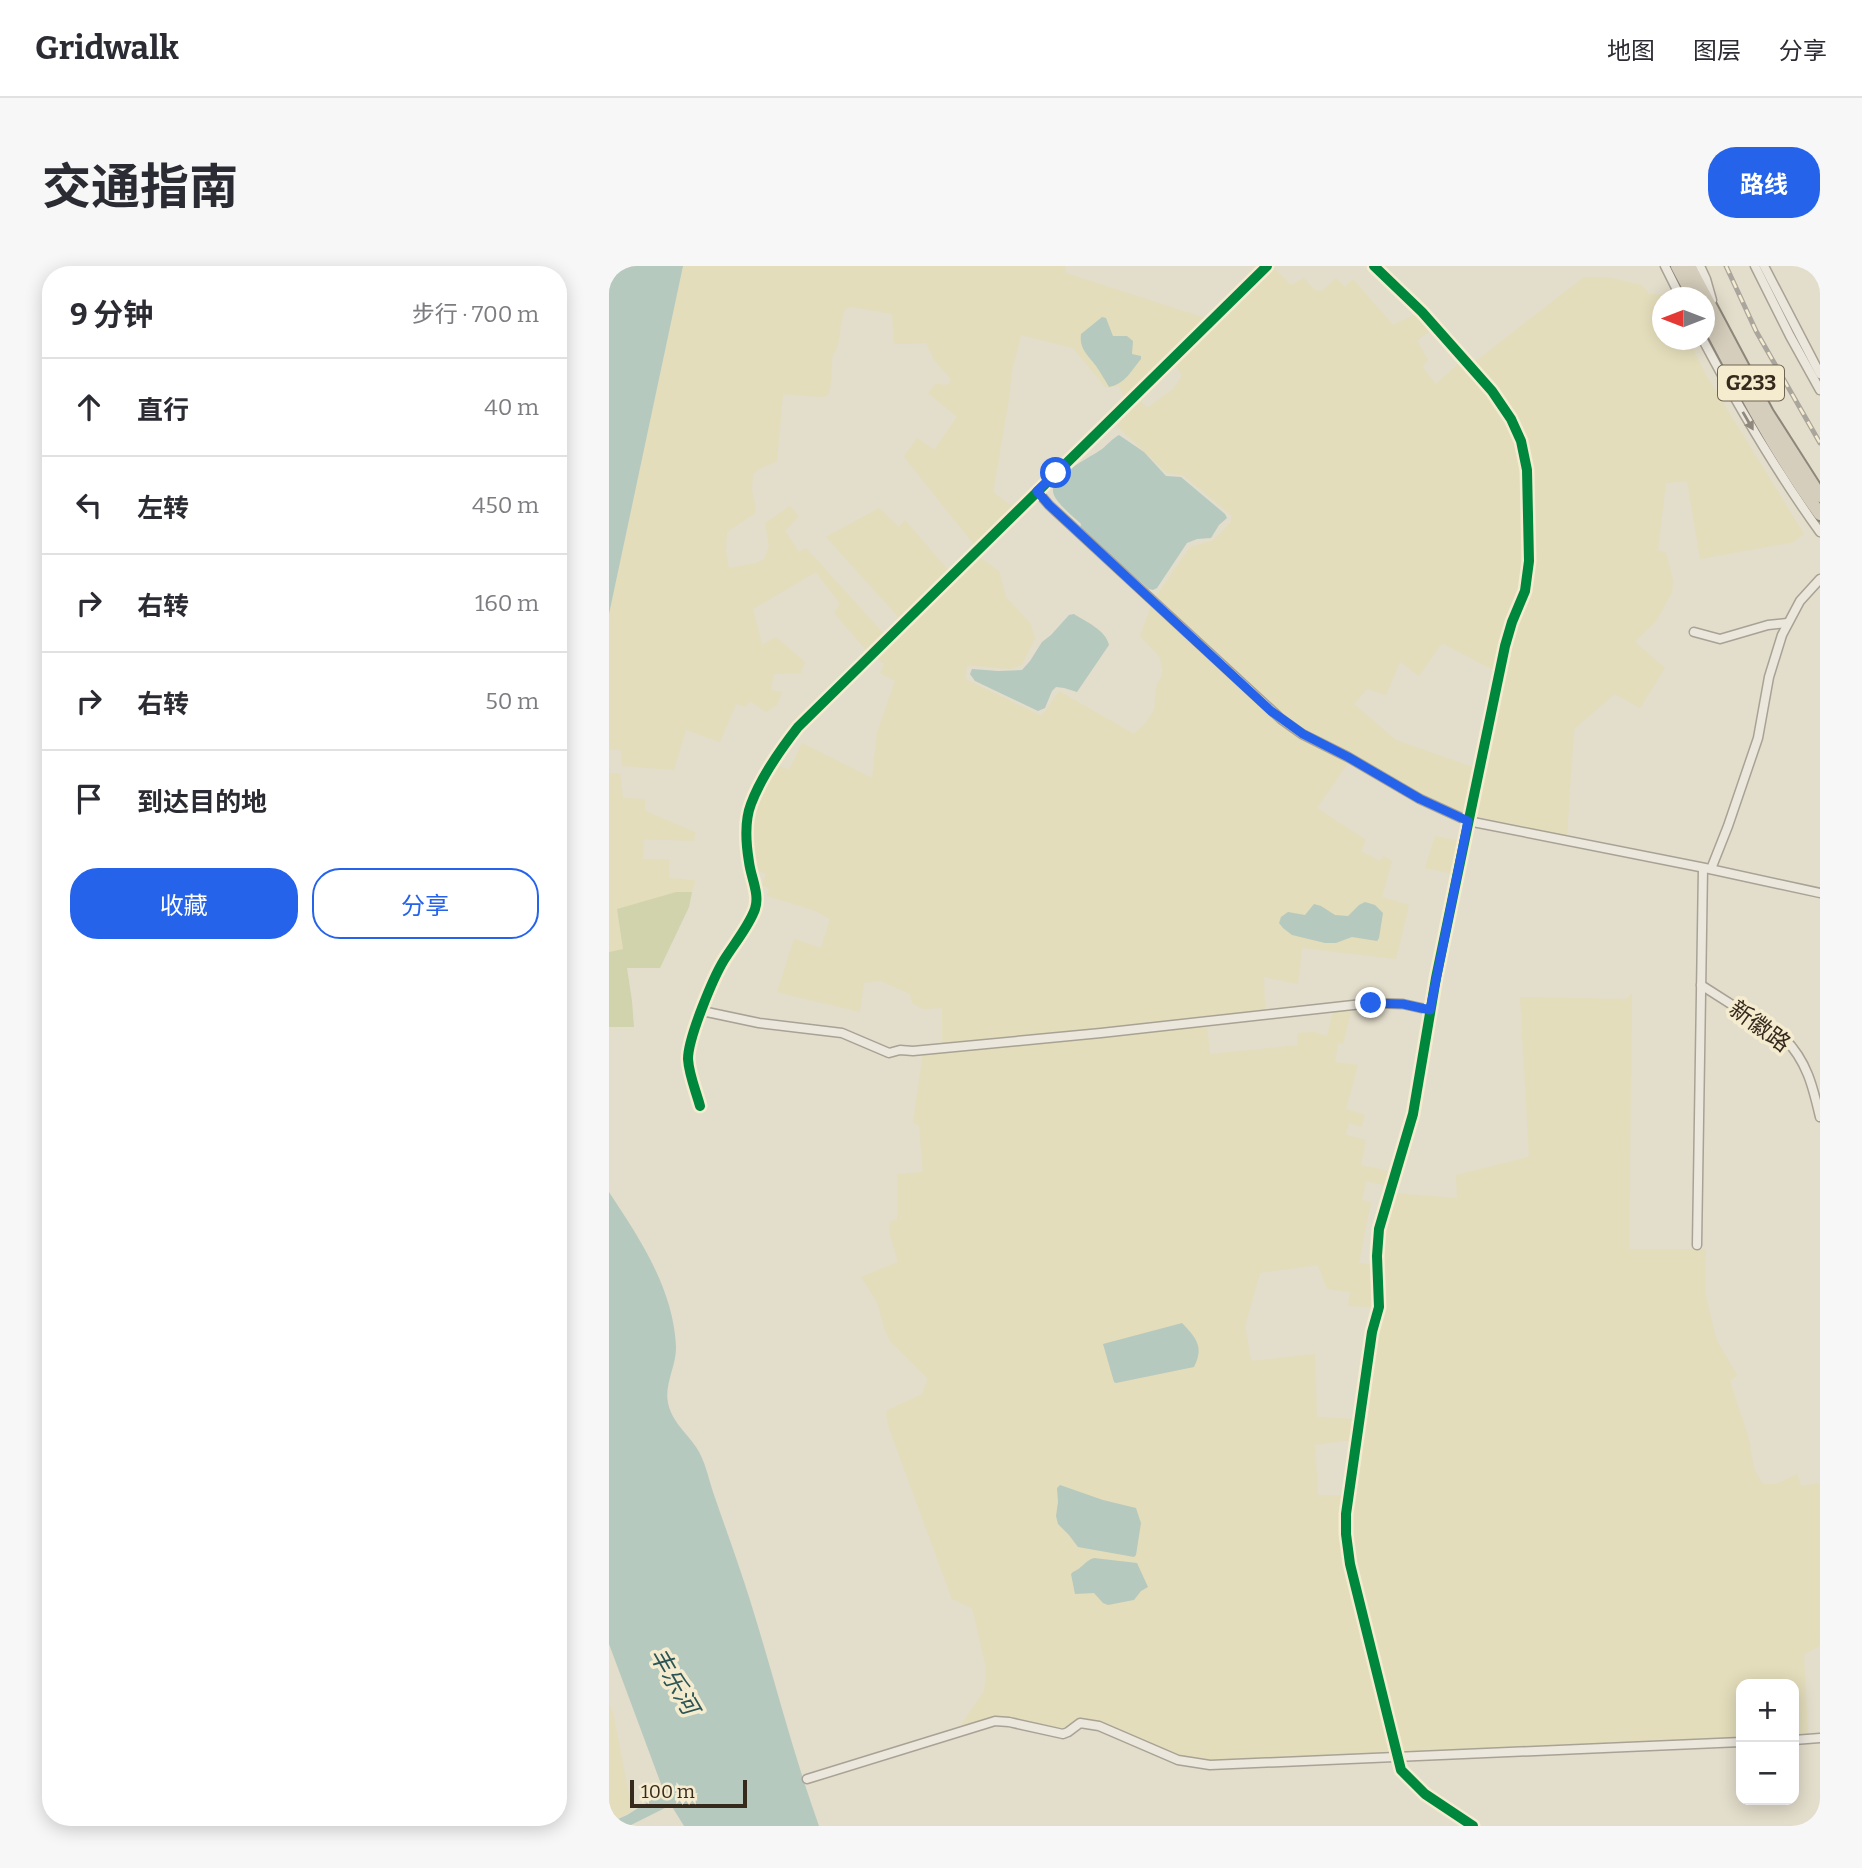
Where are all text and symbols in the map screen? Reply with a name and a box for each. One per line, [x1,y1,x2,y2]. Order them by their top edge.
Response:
text: Gridwalk [35,28,179,68]
text: 地图 [1607,37,1655,65]
text: 图层 [1693,37,1741,65]
text: 分享 [1779,37,1827,65]
button: 路线 [1708,147,1820,218]
text: 交通指南 [42,158,238,217]
north arrow [1652,287,1715,350]
text: 9 分钟 [70,297,153,333]
text: 步行 · 700 m [412,300,539,328]
road number: G233 [1718,366,1784,400]
icon: ahead [70,388,108,426]
text: 40 m [484,393,539,421]
text: 直行 [137,395,189,426]
one-way arrow [1742,411,1754,430]
route start [1040,457,1071,488]
icon: left [70,486,108,524]
text: 450 m [472,491,539,519]
text: 左转 [137,493,189,524]
icon: right [70,584,108,622]
text: 160 m [475,589,539,617]
text: 右转 [137,591,189,622]
icon: right [70,682,108,720]
text: 50 m [485,687,539,715]
text: 右转 [137,689,189,720]
icon: arrive [70,780,108,818]
text: 到达目的地 [137,787,267,818]
button: 收藏 [70,868,298,939]
button: 分享 [312,868,539,939]
route end [1355,987,1386,1018]
street label: 新徽路 [1724,994,1796,1058]
water label: 丰乐河 [644,1643,706,1723]
map controls [1736,1679,1799,1805]
button: + [1736,1679,1799,1742]
button: − [1736,1742,1799,1805]
scale bar [630,1777,747,1809]
text: 100 m [641,1780,695,1803]

